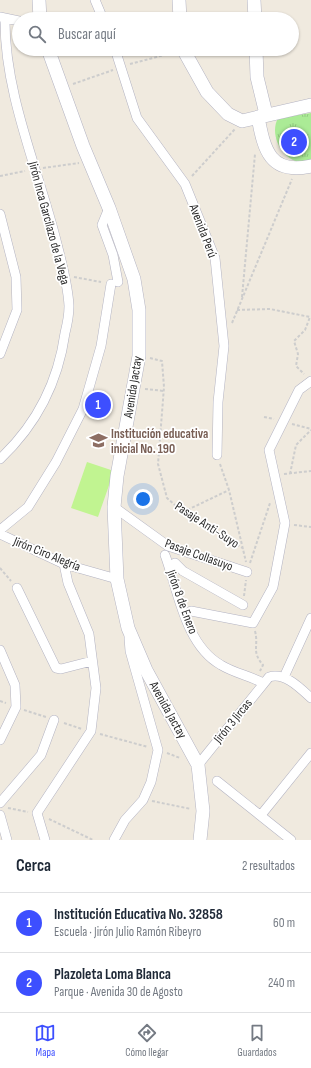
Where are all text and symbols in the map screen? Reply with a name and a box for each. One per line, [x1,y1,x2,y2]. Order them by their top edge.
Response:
search box [12,12,299,56]
icon: search [26,23,48,45]
text: Buscar aquí [58,25,116,44]
pin: 2 [281,127,307,157]
street label: Jirón Inca Garcilazo de la Vega [25,159,73,286]
street label: Avenida Perú [185,201,220,260]
street label: Avenida Jactay [120,355,146,420]
pin: 1 [85,390,111,420]
place label: Institución educativa inicial No. 190 [111,426,208,457]
school or university icon: Institución educativa inicial No. 190 [88,431,108,451]
your location [133,489,153,509]
street label: Pasaje Anti-Suyo [172,498,242,552]
street label: Jirón Ciro Alegría [10,533,83,575]
street label: Pasaje Collasuyo [163,535,235,575]
street label: Jirón 8 de Enero [163,567,201,636]
street label: Avenida Jactay [145,678,190,741]
street label: Jirón 3 Jircas [210,695,256,747]
text: Cerca [16,856,51,876]
text: 2 resultados [242,858,295,874]
text: Institución Educativa No. 32858 [54,905,223,924]
text: 1 [26,915,32,931]
text: 60 m [273,915,295,931]
text: Escuela · Jirón Julio Ramón Ribeyro [54,924,201,940]
text: Plazoleta Loma Blanca [54,965,171,984]
text: 2 [26,975,32,991]
text: 240 m [268,975,295,991]
text: Parque · Avenida 30 de Agosto [54,984,183,1000]
tab: Mapa [34,1022,56,1059]
tab: Cómo llegar [125,1022,169,1059]
tab: Guardados [237,1022,277,1059]

